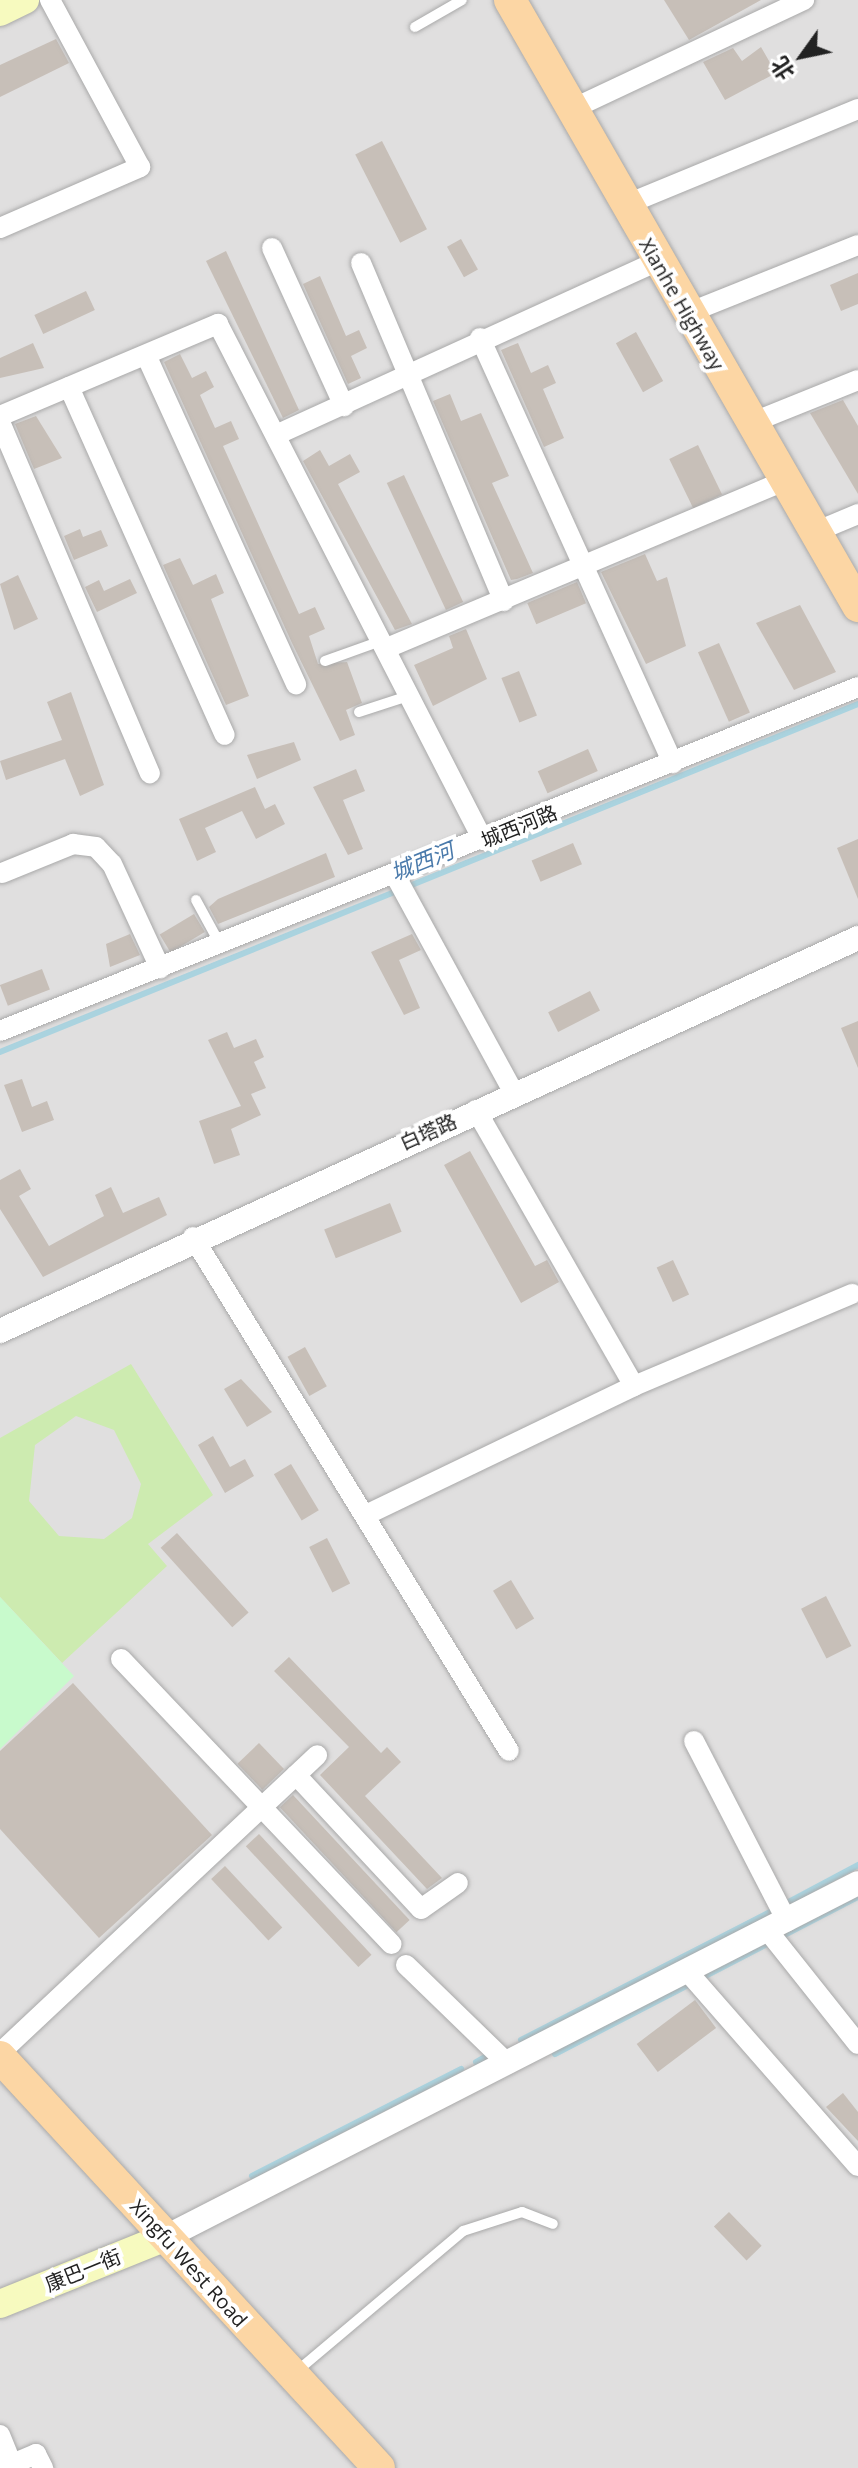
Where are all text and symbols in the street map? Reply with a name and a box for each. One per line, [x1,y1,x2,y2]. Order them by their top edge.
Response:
north arrow [762,16,842,96]
text: 北 [763,52,800,86]
street label: Xianhe Highway [635,234,729,374]
street label: 城西河路 [477,800,561,852]
water label: 城西河 [386,836,458,886]
street label: 白塔路 [396,1109,460,1155]
street label: Xingfu West Road [125,2194,253,2332]
street label: 康巴一街 [41,2244,125,2296]

